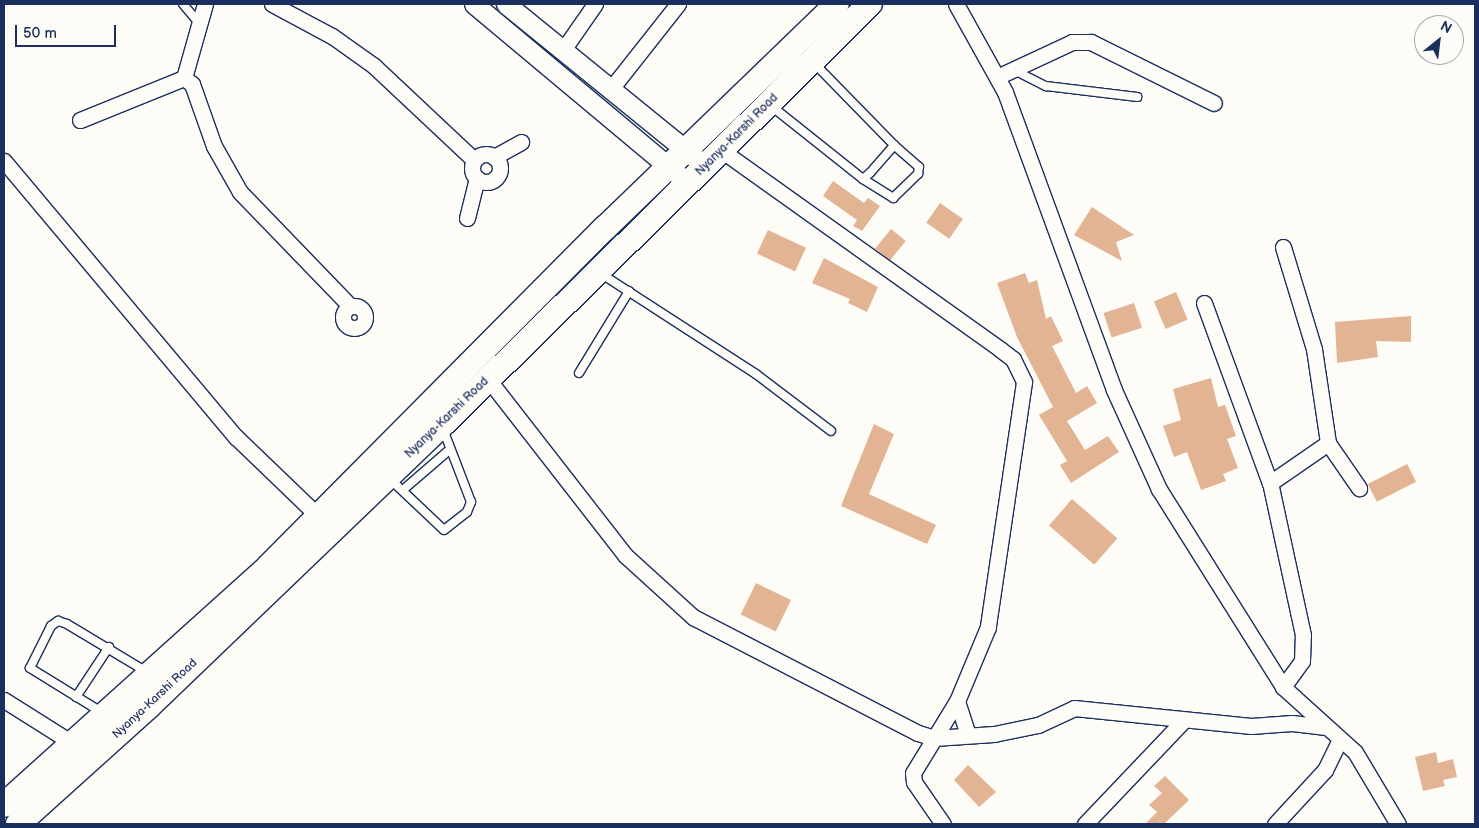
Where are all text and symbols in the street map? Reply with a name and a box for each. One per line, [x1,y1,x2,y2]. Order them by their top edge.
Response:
scale bar [18,15,119,47]
north arrow [1414,15,1464,65]
text: N [1437,17,1455,37]
text: 50 m [23,24,57,43]
street label: Nyanya-Karshi Road [693,91,781,179]
street label: Nyanya-Karshi Road [402,374,492,462]
street label: Nyanya-Karshi Road [110,656,200,742]

